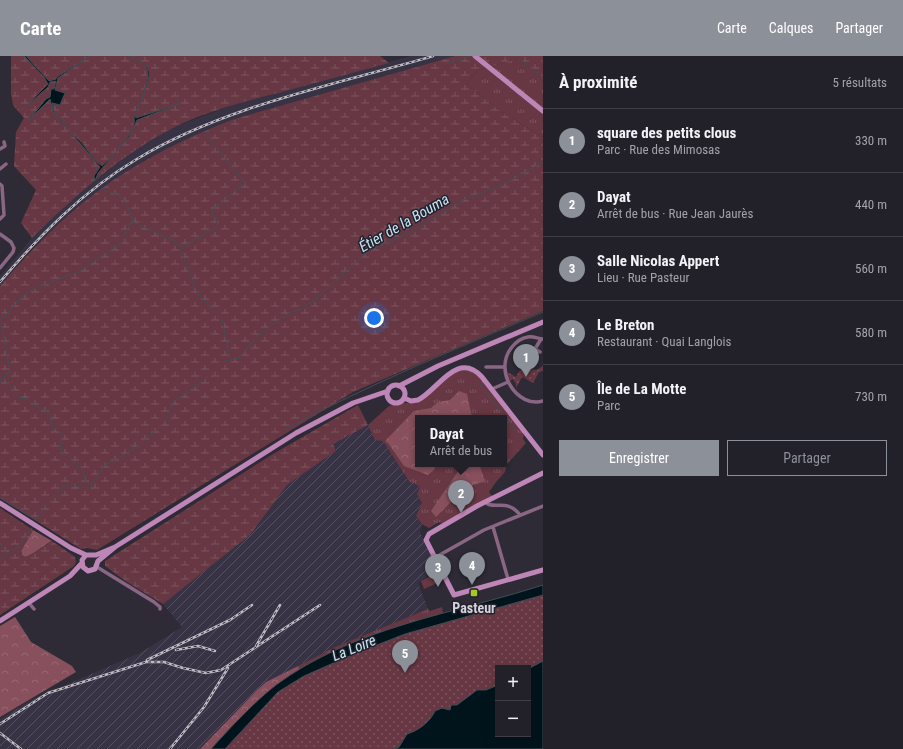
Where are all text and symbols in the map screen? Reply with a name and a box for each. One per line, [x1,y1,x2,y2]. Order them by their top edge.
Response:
text: Carte [20,17,61,40]
text: Carte [717,20,747,36]
text: Calques [769,20,813,36]
text: Partager [835,20,883,36]
text: À proximité [559,72,637,92]
text: 5 résultats [833,75,887,90]
text: square des petits clous [597,124,736,142]
text: 1 [569,133,575,148]
text: 330 m [855,133,887,148]
text: Parc · Rue des Mimosas [597,142,720,157]
text: Dayat [597,188,631,206]
water label: Étier de la Bouma [356,190,452,256]
text: 2 [569,197,575,212]
text: 440 m [855,197,887,212]
text: Arrêt de bus · Rue Jean Jaurès [597,206,753,221]
text: Salle Nicolas Appert [597,252,719,270]
text: 3 [569,261,575,276]
text: 560 m [855,261,887,276]
text: Lieu · Rue Pasteur [597,270,689,285]
your location [364,308,384,328]
text: Le Breton [597,316,654,334]
text: 4 [569,325,575,340]
text: 580 m [855,325,887,340]
text: Restaurant · Quai Langlois [597,334,731,349]
pin: 1 [513,344,539,377]
text: Île de La Motte [597,380,686,398]
text: 5 [569,389,575,404]
text: 730 m [855,389,887,404]
text: Parc [597,398,620,413]
popup [415,415,507,467]
text: Dayat [430,425,463,443]
button: Enregistrer [559,440,719,476]
button: Partager [727,440,887,476]
text: Arrêt de bus [430,443,492,458]
pin: 2 [448,480,474,513]
pin: 4 [459,552,485,585]
pin: 3 [425,554,451,587]
marker: Pasteur [469,588,479,598]
place label: Pasteur [452,600,496,616]
water label: La Loire [329,631,379,665]
pin: 5 [392,640,418,673]
map controls [495,665,531,737]
button: + [495,665,531,701]
button: − [495,701,531,737]

